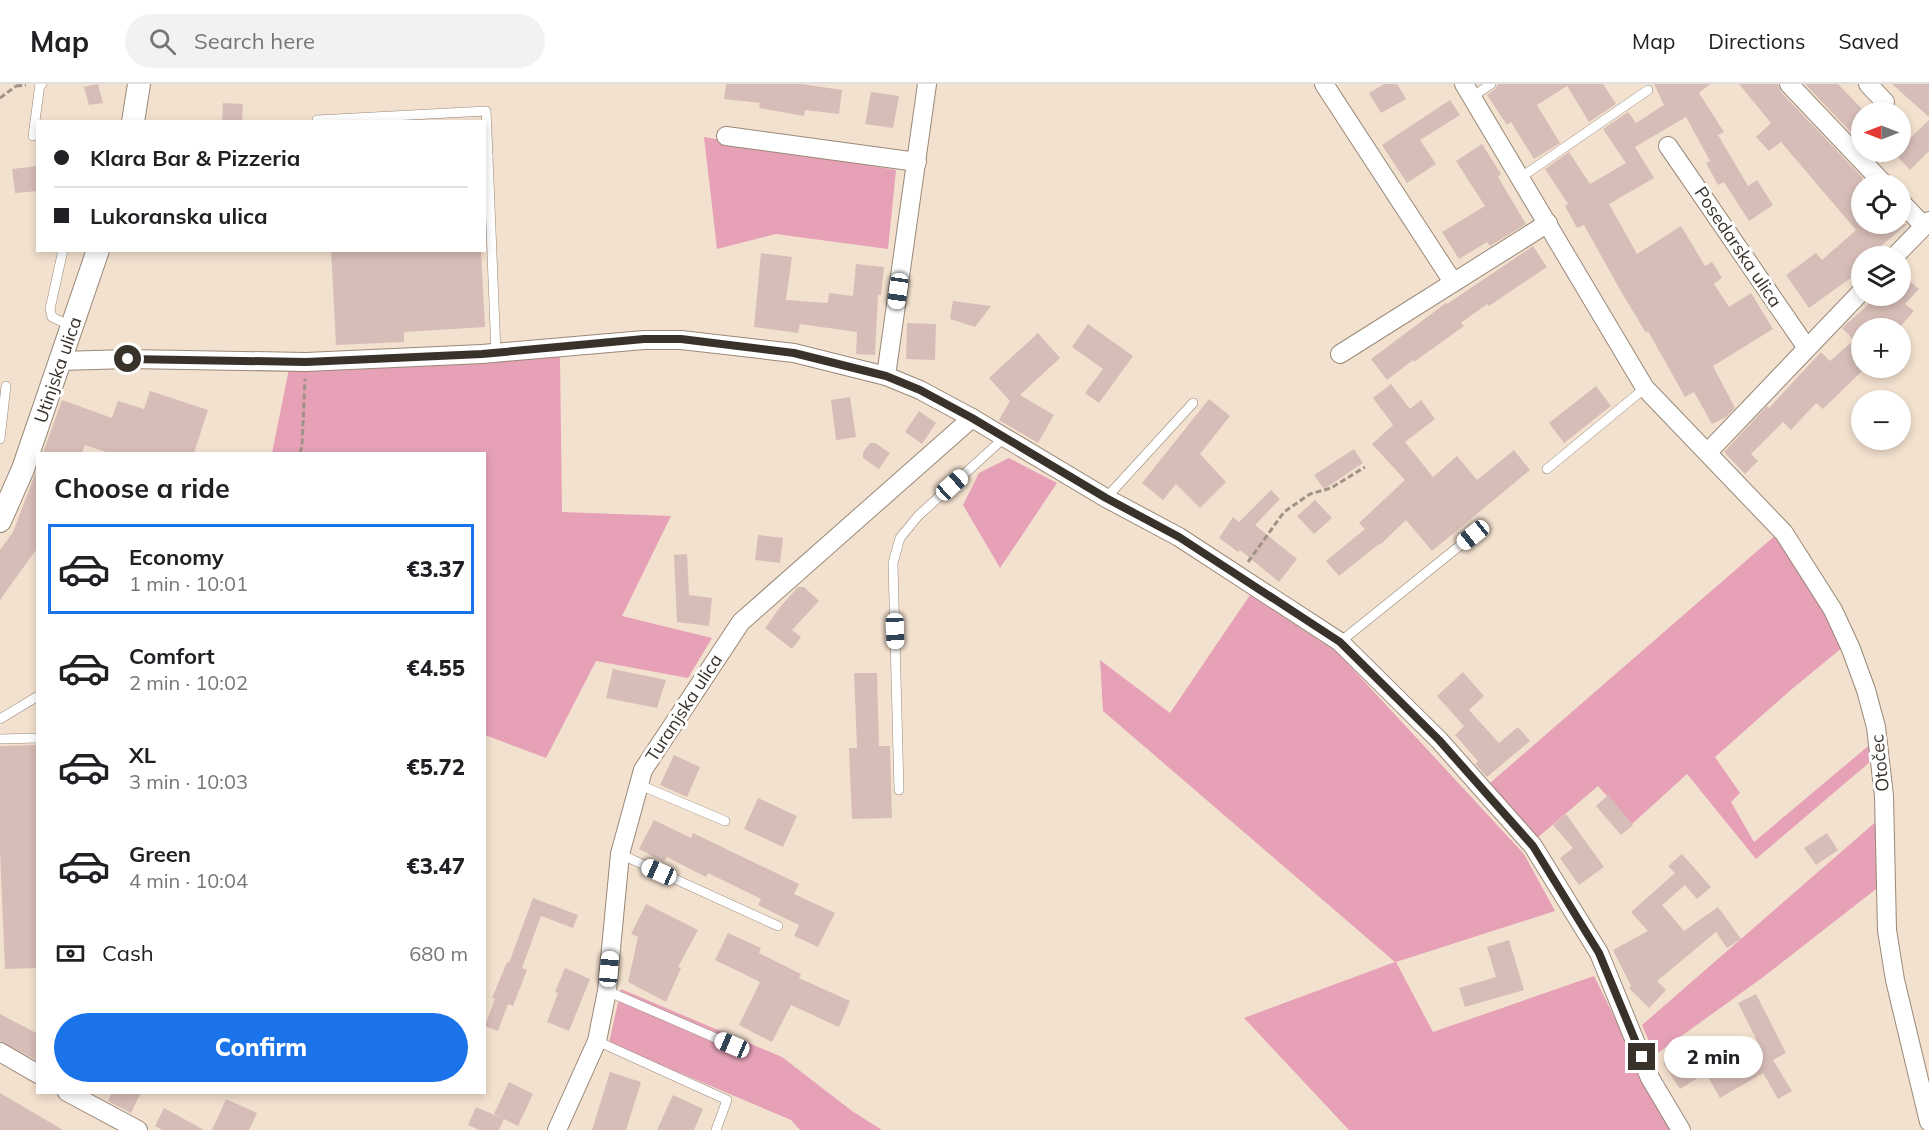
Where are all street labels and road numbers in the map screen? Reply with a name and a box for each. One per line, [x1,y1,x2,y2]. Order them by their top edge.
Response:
street label: Posedarska ulica [1690,182,1787,311]
street label: Utinjska ulica [29,314,86,426]
street label: Turanjska ulica [640,649,727,766]
street label: Otočec [1865,733,1894,793]

